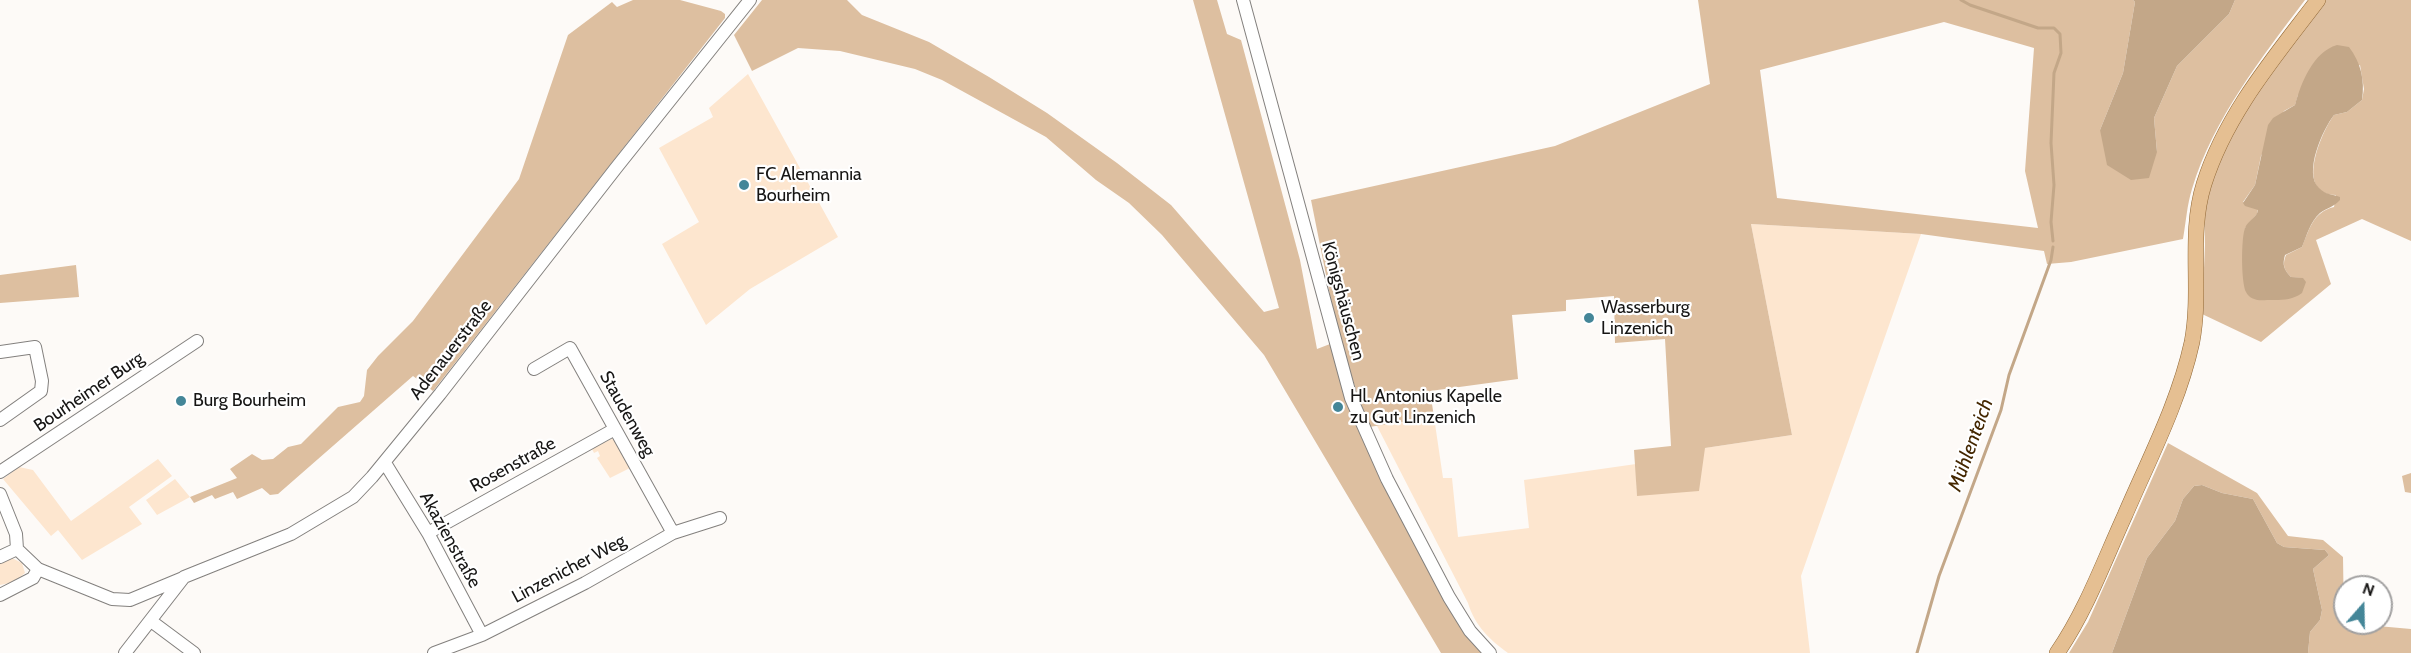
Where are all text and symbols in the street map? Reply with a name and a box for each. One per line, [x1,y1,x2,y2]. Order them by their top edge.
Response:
place label: FC Alemannia Bourheim [756,164,862,207]
marker: FC Alemannia Bourheim [737,178,751,192]
street label: Königshäuschen [1317,239,1369,363]
street label: Adenauerstraße [405,296,497,404]
place label: Wasserburg Linzenich [1601,297,1690,340]
marker: Wasserburg Linzenich [1582,311,1596,325]
street label: Bourheimer Burg [30,347,148,437]
street label: Staudenweg [595,367,659,461]
place label: Hl. Antonius Kapelle zu Gut Linzenich [1350,386,1502,428]
place label: Burg Bourheim [193,390,306,412]
marker: Burg Bourheim [174,394,188,408]
water label: Mühlenteich [1943,395,1999,495]
marker: Hl. Antonius Kapelle zu Gut Linzenich [1331,400,1345,414]
street label: Rosenstraße [466,433,560,497]
street label: Akazienstraße [415,488,485,592]
street label: Linzenicher Weg [508,530,630,608]
north arrow [2333,575,2393,635]
text: N [2360,579,2377,600]

